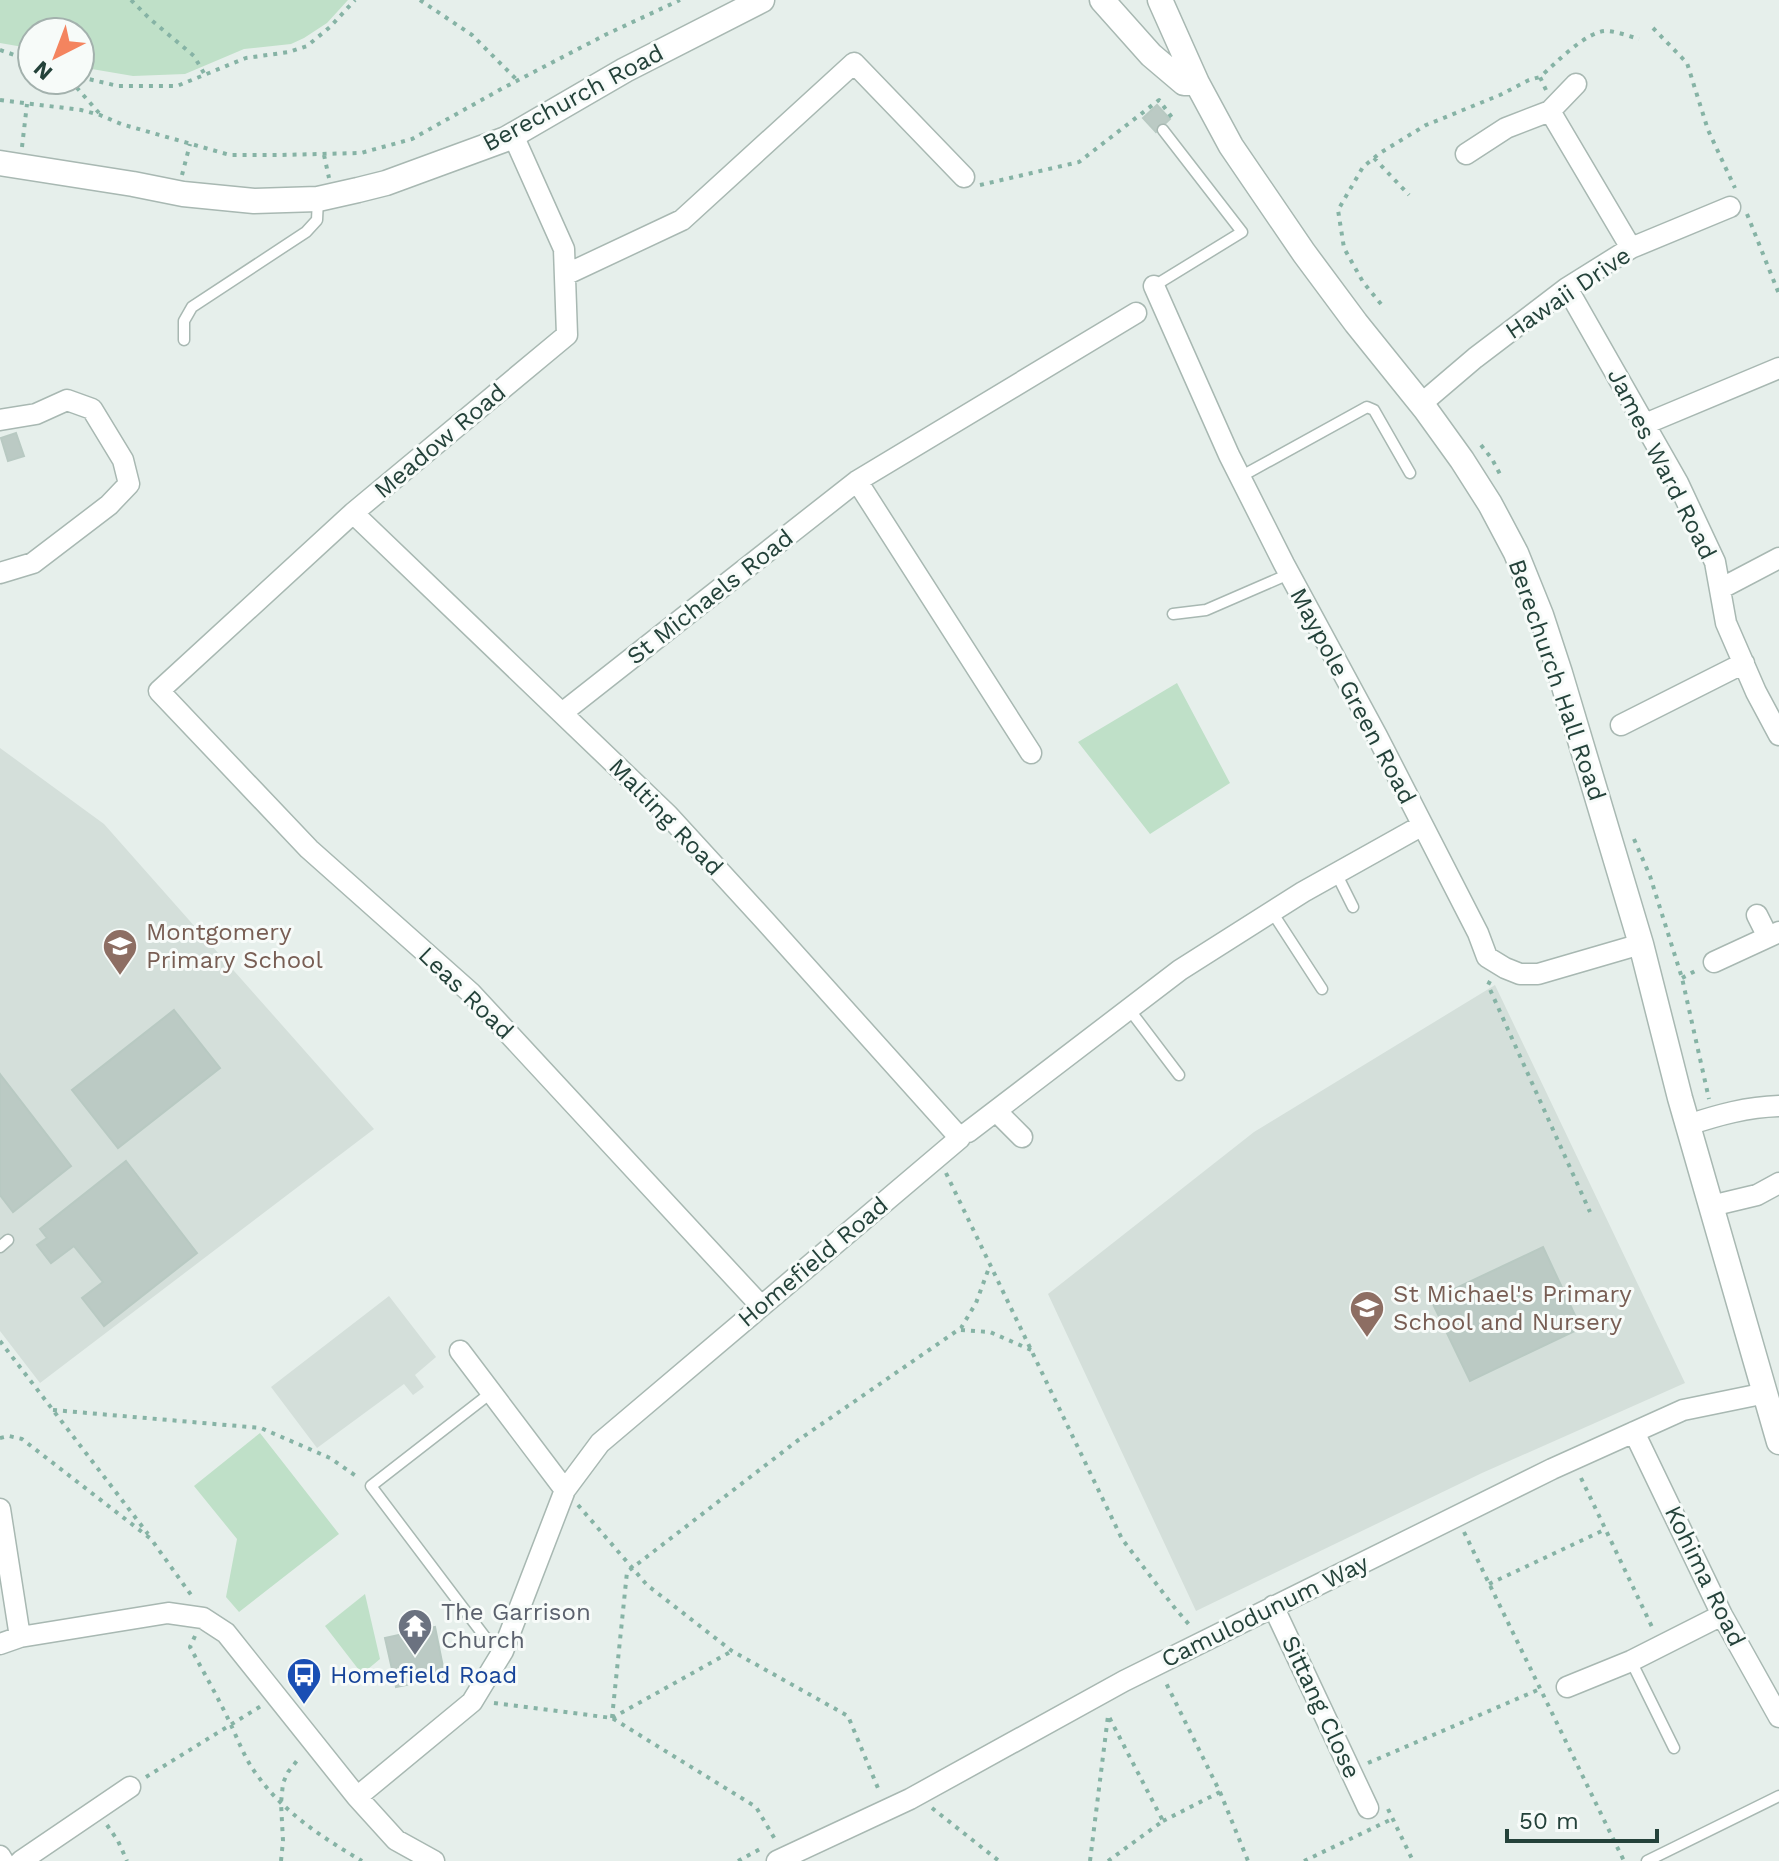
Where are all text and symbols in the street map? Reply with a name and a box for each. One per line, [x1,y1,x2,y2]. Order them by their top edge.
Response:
north arrow [16,16,96,96]
street label: Berechurch Road [478,39,668,157]
text: N [29,56,57,85]
street label: Hawaii Drive [1500,241,1636,345]
street label: James Ward Road [1602,364,1722,564]
street label: Meadow Road [369,378,511,504]
street label: St Michaels Road [621,523,799,671]
street label: Berechurch Hall Road [1503,556,1611,804]
street label: Maypole Green Road [1284,583,1422,809]
street label: Malting Road [603,753,729,881]
place label: Montgomery Primary School [146,918,324,974]
school or university icon: Montgomery Primary School [101,927,139,977]
street label: Leas Road [413,941,519,1045]
street label: Homefield Road [732,1191,894,1333]
place label: St Michael's Primary School and Nursery [1393,1280,1632,1336]
school or university icon: St Michael's Primary School and Nursery [1348,1289,1386,1339]
street label: Kohima Road [1659,1501,1751,1651]
street label: Camulodunum Way [1157,1548,1374,1673]
place label: The Garrison Church [441,1598,591,1654]
temple icon: The Garrison Church [396,1607,434,1657]
street label: Sittang Close [1276,1631,1366,1783]
bus stop icon: Homefield Road [285,1656,323,1706]
place label: Homefield Road [330,1661,517,1689]
scale bar [1507,1793,1657,1843]
text: 50 m [1519,1807,1579,1835]

